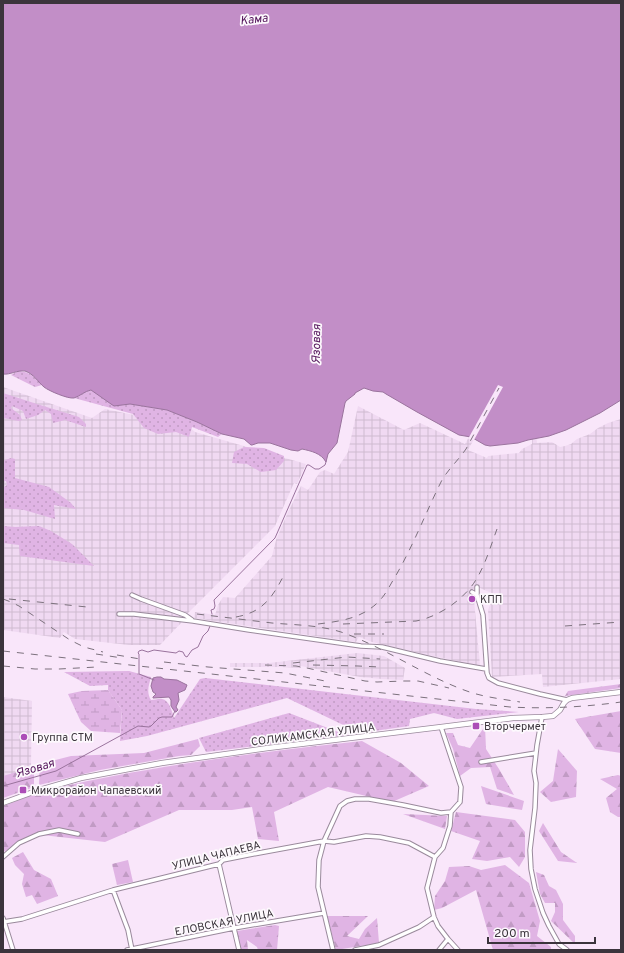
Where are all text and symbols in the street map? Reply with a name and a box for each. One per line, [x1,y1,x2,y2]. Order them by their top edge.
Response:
water label: Кама [239,10,270,29]
water label: Язовая [309,323,325,364]
place label: КПП [480,593,502,607]
marker: КПП [467,594,477,604]
street label: СОЛИКАМСКАЯ УЛИЦА [250,720,376,750]
place label: Вторчермет [484,720,546,734]
marker: Вторчермет [471,721,481,731]
place label: Группа СТМ [32,731,93,745]
marker: Группа СТМ [19,732,29,742]
water label: Язовая [14,755,57,782]
place label: Микрорайон Чапаевский [31,784,161,798]
marker: Микрорайон Чапаевский [18,785,28,795]
street label: УЛИЦА ЧАПАЕВА [171,838,262,874]
street label: ЕЛОВСКАЯ УЛИЦА [173,907,275,939]
scale bar [488,919,595,945]
text: 200 m [494,926,530,942]

